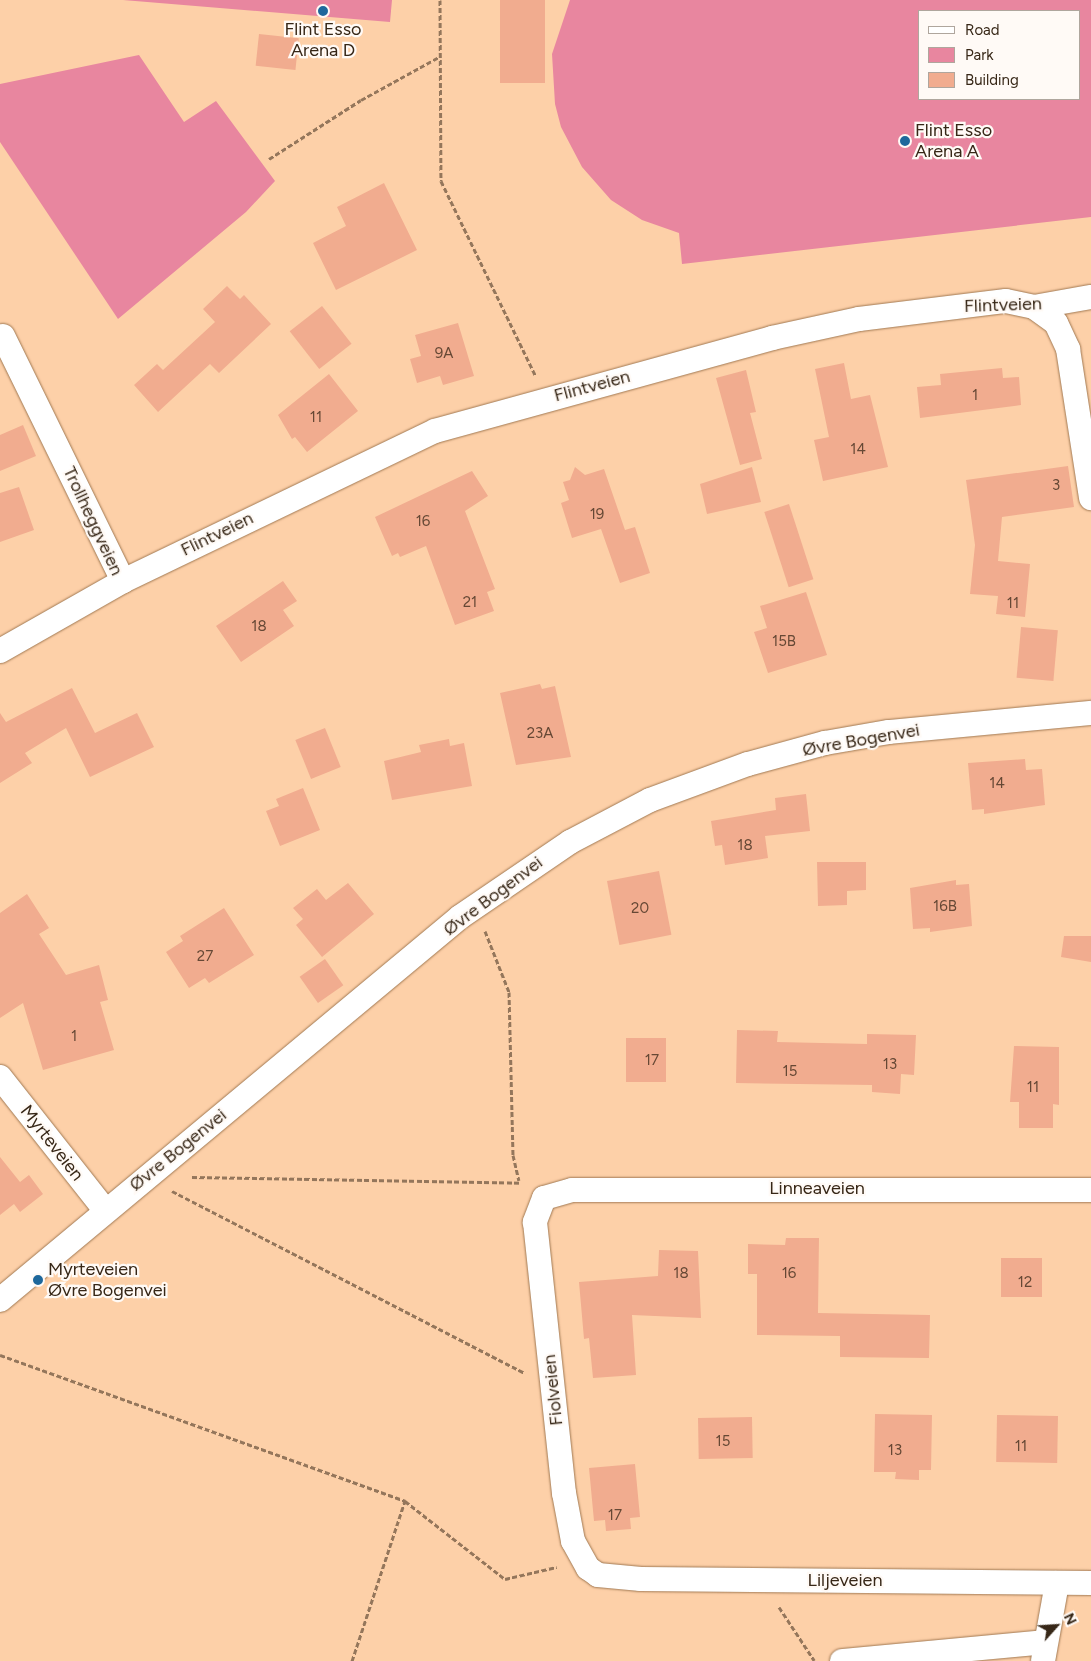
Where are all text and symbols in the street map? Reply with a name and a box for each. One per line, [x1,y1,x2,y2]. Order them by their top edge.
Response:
marker: Flint Esso Arena D [317,5,329,17]
legend [918,10,1081,100]
place label: Flint Esso Arena D [284,19,362,62]
text: Road [965,21,1000,39]
text: Park [965,46,994,64]
text: Building [965,71,1019,89]
place label: Flint Esso Arena A [915,120,992,162]
marker: Flint Esso Arena A [899,135,911,147]
street label: Flintveien [964,293,1042,317]
house number: 9A [435,345,453,363]
street label: Flintveien [552,366,632,406]
house number: 1 [972,387,978,405]
house number: 11 [310,409,322,427]
house number: 14 [850,441,866,459]
street label: Trollheggveien [58,463,128,579]
house number: 3 [1052,477,1060,495]
house number: 19 [590,506,604,524]
street label: Flintveien [177,507,257,561]
house number: 16 [416,513,430,531]
house number: 21 [463,594,477,612]
house number: 11 [1007,595,1019,613]
house number: 18 [251,618,267,636]
house number: 15B [772,633,796,651]
street label: Øvre Bogenvei [801,719,921,761]
house number: 23A [527,725,553,743]
house number: 14 [989,775,1005,793]
house number: 18 [737,837,753,855]
street label: Øvre Bogenvei [439,852,547,940]
house number: 16B [933,898,957,916]
house number: 20 [631,900,649,918]
house number: 27 [197,948,213,966]
house number: 1 [71,1028,77,1046]
house number: 17 [645,1052,659,1070]
house number: 13 [883,1056,897,1074]
house number: 15 [783,1063,797,1081]
house number: 11 [1027,1079,1039,1097]
street label: Myrteveien [16,1101,88,1185]
street label: Øvre Bogenvei [125,1104,231,1196]
street label: Linneaveien [769,1177,865,1199]
place label: Myrteveien Øvre Bogenvei [48,1259,167,1302]
house number: 18 [673,1265,689,1283]
house number: 16 [782,1265,796,1283]
marker: Myrteveien Øvre Bogenvei [32,1274,44,1286]
house number: 12 [1018,1274,1032,1292]
street label: Fiolveien [539,1353,567,1427]
house number: 15 [716,1433,730,1451]
house number: 11 [1015,1438,1027,1456]
house number: 13 [888,1442,902,1460]
house number: 17 [608,1507,622,1525]
street label: Liljeveien [808,1569,882,1591]
north arrow [1031,1601,1081,1651]
text: N [1060,1611,1080,1628]

